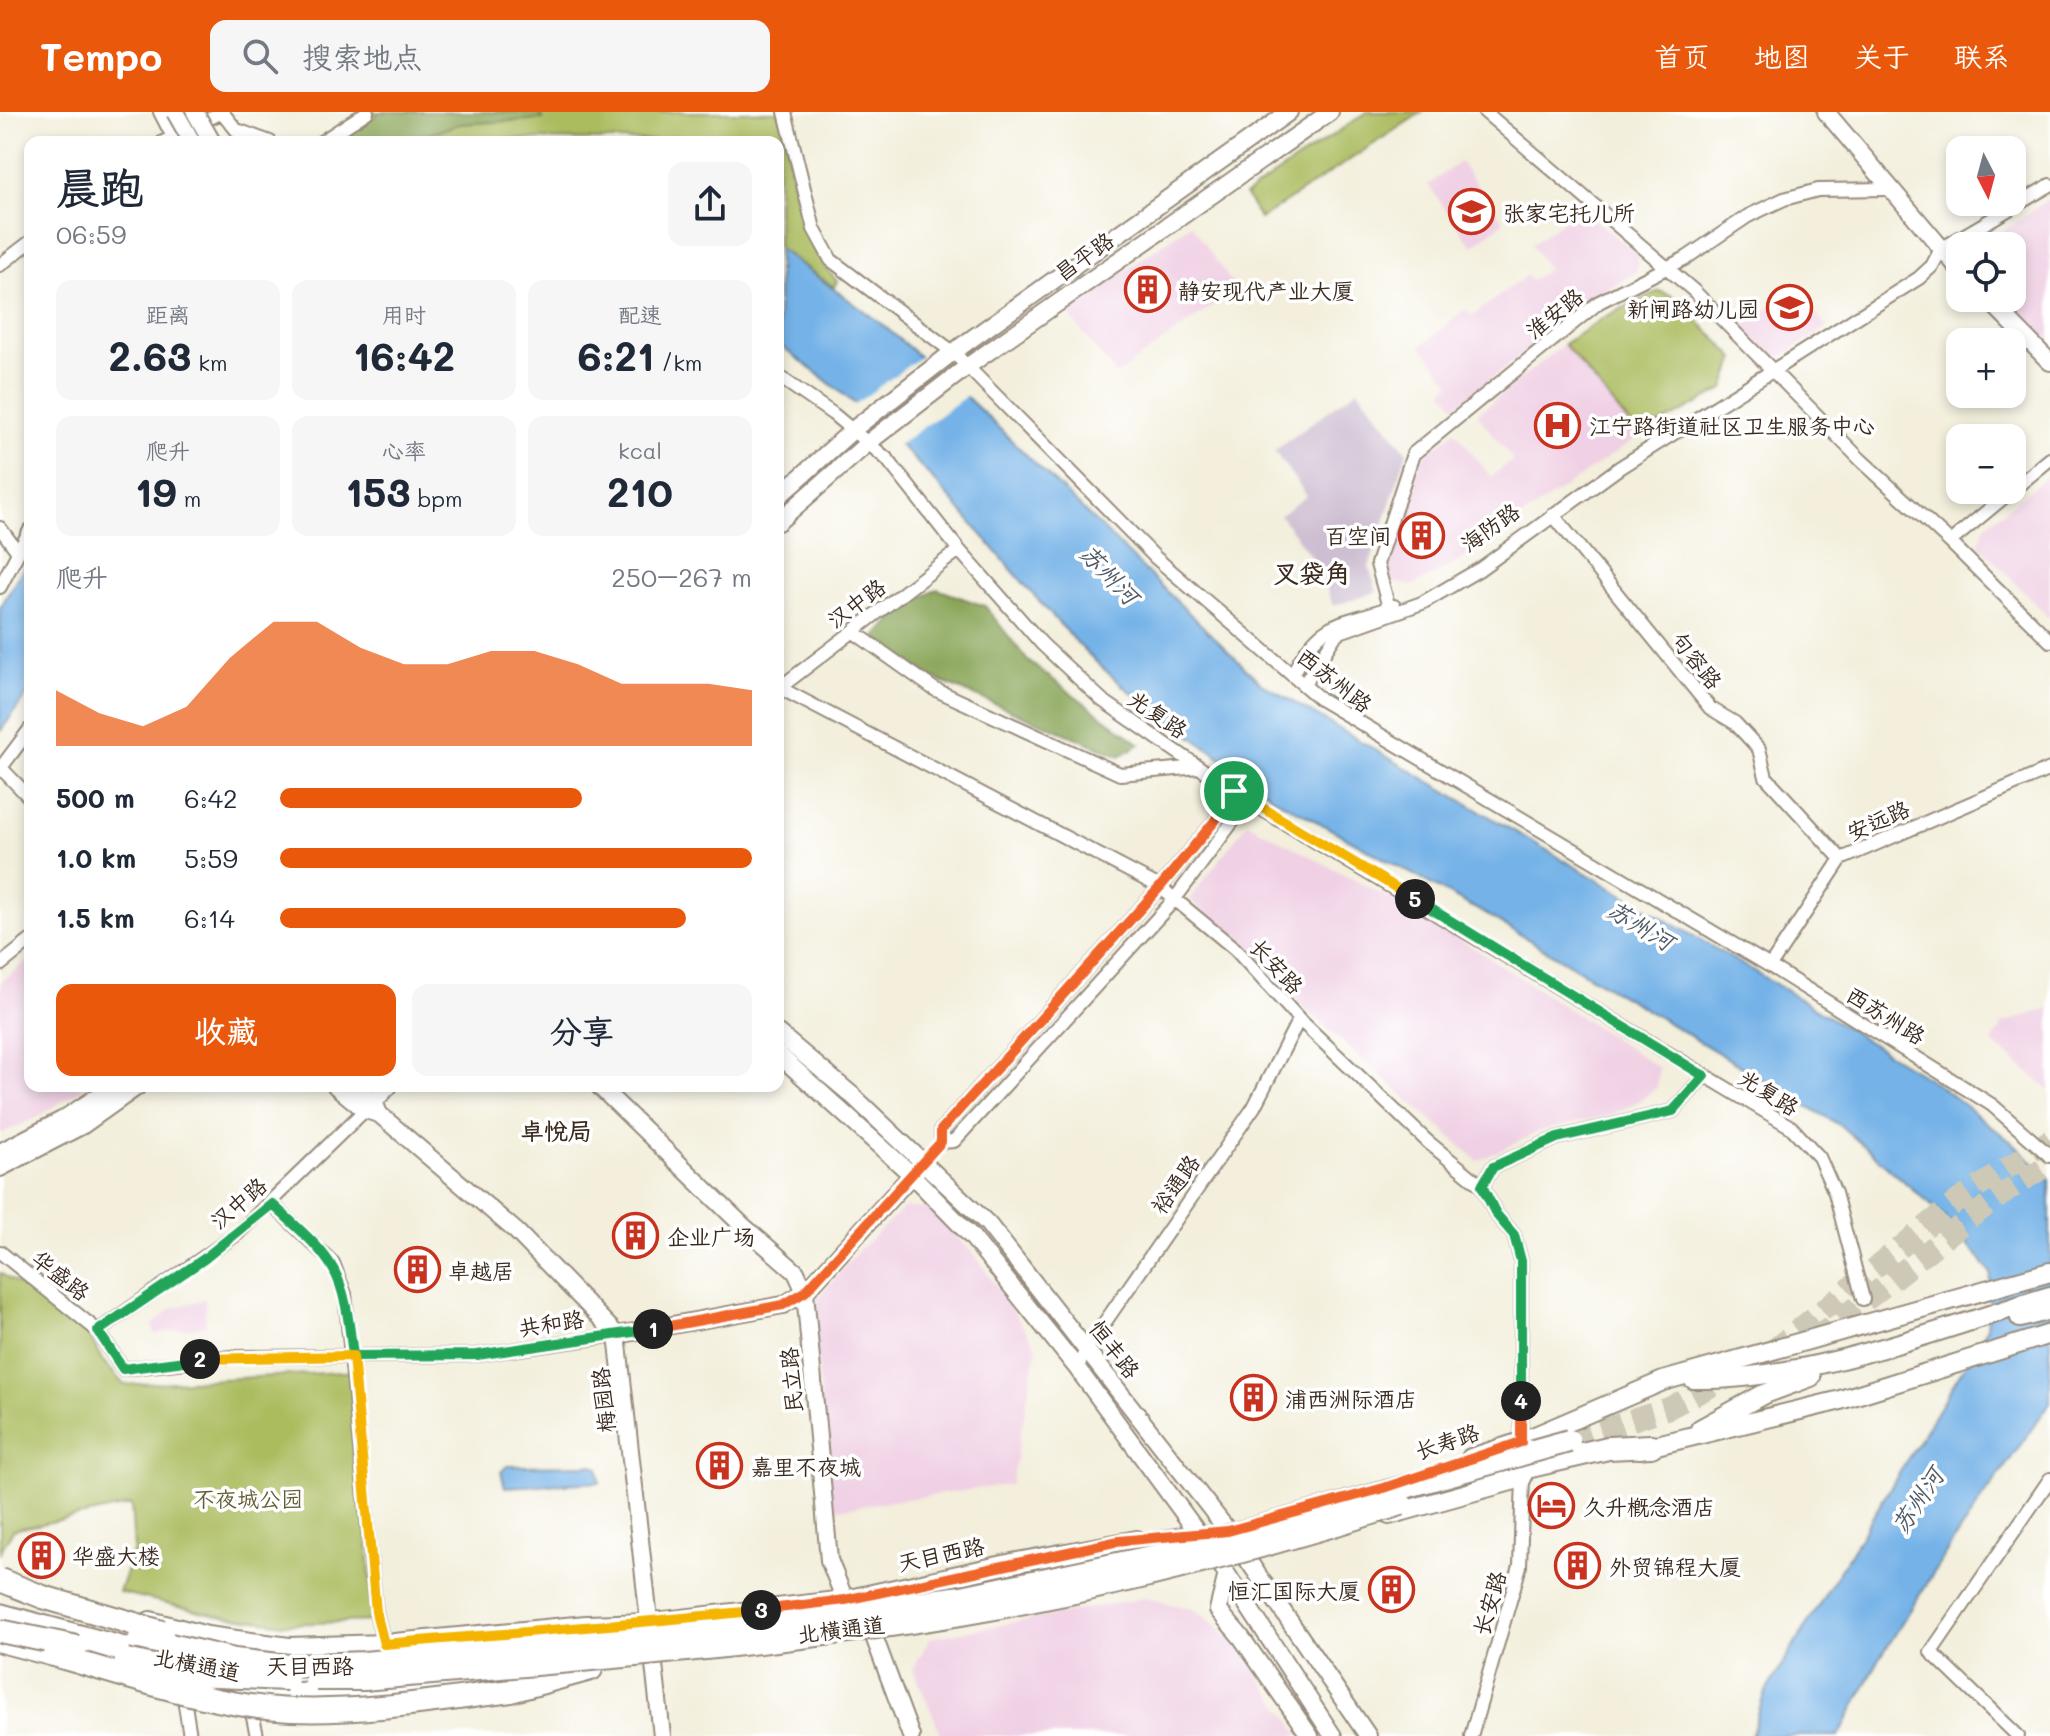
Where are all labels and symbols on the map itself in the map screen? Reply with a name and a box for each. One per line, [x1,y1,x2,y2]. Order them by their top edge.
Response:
north arrow [1946,136,2026,216]
school or university icon: 张家宅托儿所 [1448,188,1496,236]
place label: 张家宅托儿所 [1503,198,1635,227]
street label: 昌平路 [1049,225,1119,287]
building icon: 静安现代产业大厦 [1123,266,1171,314]
place label: 静安现代产业大厦 [1178,276,1354,305]
street label: 淮安路 [1519,281,1589,345]
school or university icon: 新闸路幼儿园 [1766,284,1814,332]
place label: 新闸路幼儿园 [1627,294,1759,323]
hospital icon: 江宁路街道社区卫生服务中心 [1534,401,1582,449]
place label: 江宁路街道社区卫生服务中心 [1589,411,1875,440]
street label: 海防路 [1455,496,1525,558]
building icon: 百空间 [1398,511,1446,559]
place label: 百空间 [1325,521,1391,550]
water label: 苏州河 [1074,537,1149,614]
district label: 叉袋角 [1273,556,1351,590]
street label: 汉中路 [821,572,891,634]
street label: 句容路 [1665,625,1729,695]
street label: 西苏州路 [1291,641,1379,719]
street label: 光复路 [1123,684,1193,744]
pin [1200,757,1268,825]
street label: 安远路 [1842,793,1914,847]
pin: 5 [1395,879,1435,919]
water label: 苏州河 [1602,893,1683,959]
street label: 长安路 [1244,932,1310,1000]
street label: 西苏州路 [1841,979,1931,1051]
street label: 光复路 [1733,1062,1805,1122]
district label: 卓悦局 [520,1115,592,1146]
street label: 裕通路 [1144,1149,1206,1219]
street label: 汉中路 [204,1170,272,1236]
building icon: 企业广场 [612,1212,660,1260]
place label: 企业广场 [667,1222,755,1251]
street label: 华盛路 [26,1243,96,1307]
building icon: 卓越居 [393,1246,441,1294]
place label: 卓越居 [448,1256,514,1285]
street label: 共和路 [516,1304,586,1342]
pin: 1 [633,1309,673,1349]
street label: 恒丰路 [1083,1314,1147,1384]
pin: 2 [180,1339,220,1379]
street label: 民立路 [774,1346,808,1414]
street label: 梅园路 [585,1366,621,1434]
building icon: 浦西洲际酒店 [1230,1374,1278,1422]
pin: 4 [1501,1381,1541,1421]
place label: 浦西洲际酒店 [1285,1384,1417,1413]
street label: 长寿路 [1411,1417,1483,1465]
building icon: 嘉里不夜城 [696,1442,744,1490]
place label: 嘉里不夜城 [751,1452,861,1481]
water label: 苏州河 [1884,1458,1952,1539]
hotel icon: 久升概念酒店 [1528,1482,1576,1530]
park label: 不夜城公园 [193,1484,303,1513]
place label: 久升概念酒店 [1583,1492,1715,1521]
building icon: 华盛大楼 [17,1531,65,1579]
street label: 天目西路 [895,1531,987,1577]
place label: 华盛大楼 [72,1541,160,1570]
building icon: 外贸锦程大厦 [1554,1542,1602,1590]
place label: 外贸锦程大厦 [1609,1552,1741,1581]
building icon: 恒汇国际大厦 [1367,1566,1415,1614]
street label: 长安路 [1466,1567,1512,1639]
place label: 恒汇国际大厦 [1228,1576,1360,1605]
pin: 3 [741,1590,781,1630]
street label: 北横通道 [796,1609,886,1649]
street label: 北横通道 [151,1641,243,1687]
street label: 天目西路 [266,1651,354,1680]

